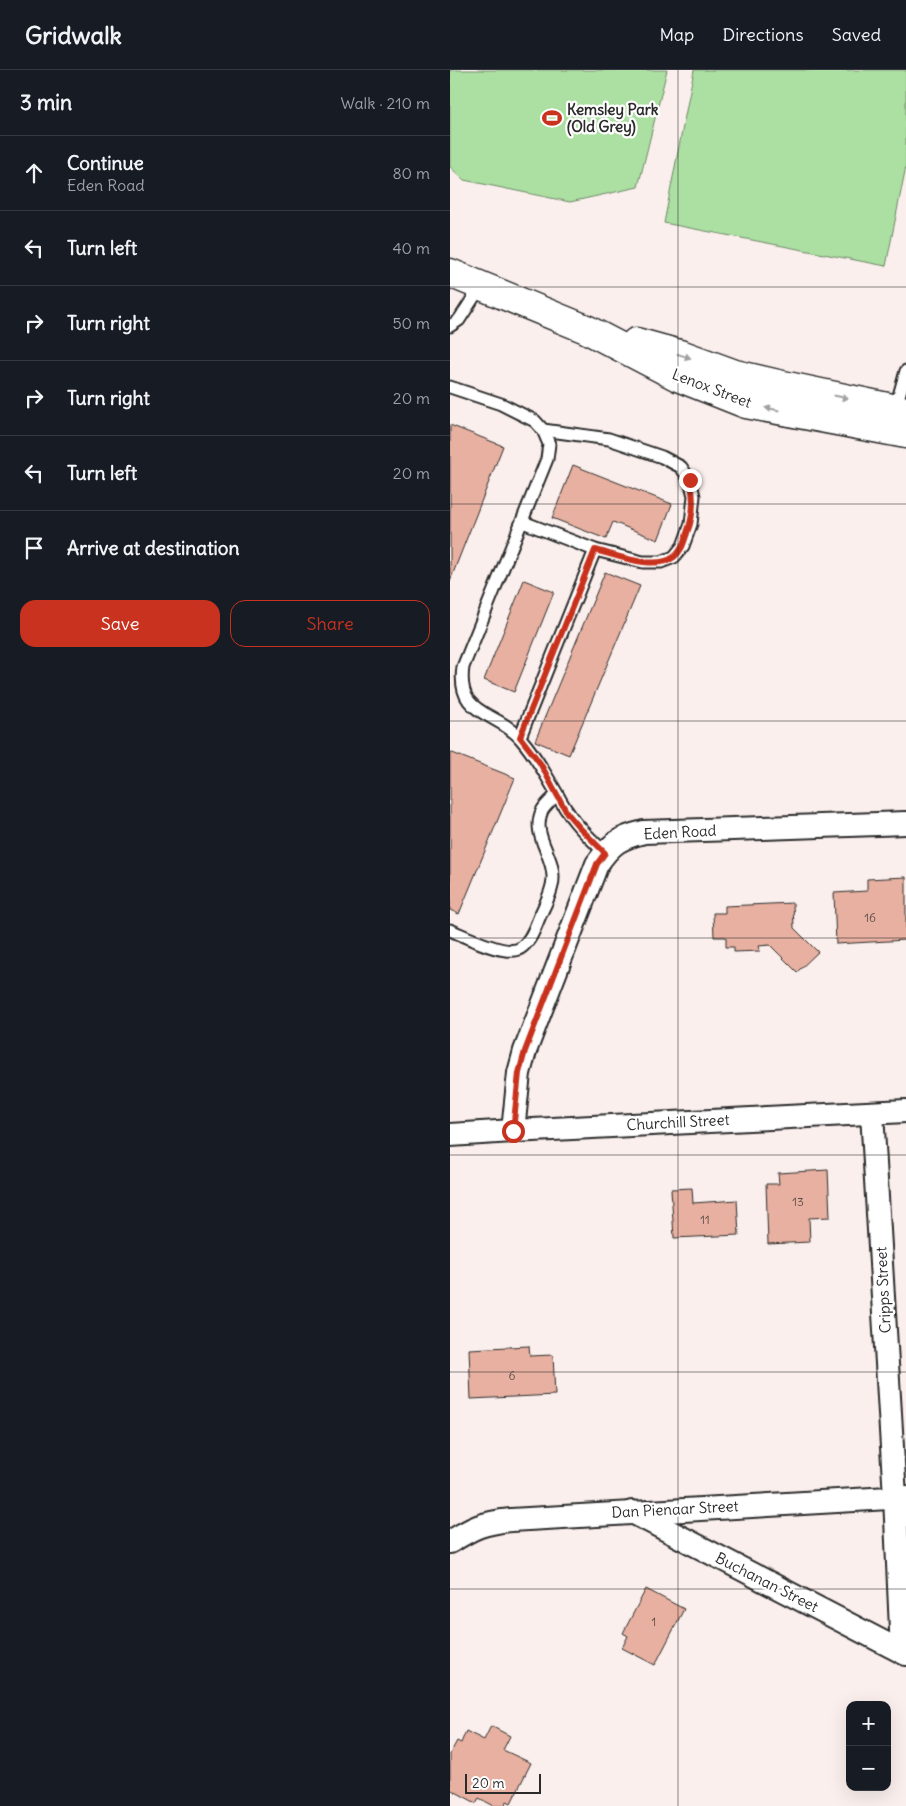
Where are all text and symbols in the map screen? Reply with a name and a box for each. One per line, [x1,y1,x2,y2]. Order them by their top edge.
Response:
text: Gridwalk [25,20,122,50]
text: Map [659,23,694,46]
text: Directions [722,23,804,46]
text: Saved [832,23,881,46]
text: 3 min [20,89,72,116]
text: Walk · 210 m [340,93,430,113]
place label: Kemsley Park (Old Grey) [567,100,659,137]
sports icon: Kemsley Park (Old Grey) [541,107,563,129]
text: Continue [67,151,144,175]
icon: ahead [20,159,48,187]
text: 80 m [392,163,430,183]
text: Eden Road [67,175,145,195]
icon: left [20,234,48,262]
text: Turn left [67,236,137,260]
text: 40 m [392,238,430,258]
icon: right [20,309,48,337]
text: Turn right [67,311,150,335]
text: 50 m [392,313,430,333]
one-way arrow [677,352,692,360]
street label: Lenox Street [670,364,754,412]
icon: right [20,384,48,412]
text: Turn right [67,386,150,410]
text: 20 m [393,388,430,408]
one-way arrow [833,393,848,401]
one-way arrow [764,404,780,412]
icon: left [20,459,48,487]
text: Turn left [67,461,137,485]
text: 20 m [393,463,430,483]
route end [679,469,702,492]
icon: arrive [20,534,48,562]
text: Arrive at destination [67,536,240,560]
button: Save [20,600,220,647]
button: Share [230,600,430,647]
street label: Eden Road [643,821,717,843]
house number: 16 [864,910,876,925]
street label: Churchill Street [626,1110,730,1134]
route start [502,1120,525,1143]
house number: 13 [792,1194,804,1209]
house number: 11 [700,1212,710,1227]
street label: Cripps Street [871,1246,895,1334]
house number: 6 [509,1368,516,1383]
street label: Dan Pienaar Street [611,1496,739,1522]
street label: Buchanan Street [712,1548,822,1616]
house number: 1 [652,1614,656,1629]
map controls [846,1701,891,1791]
button: + [846,1701,891,1746]
button: − [846,1746,891,1791]
scale bar [465,1771,541,1794]
text: 20 m [472,1774,505,1792]

